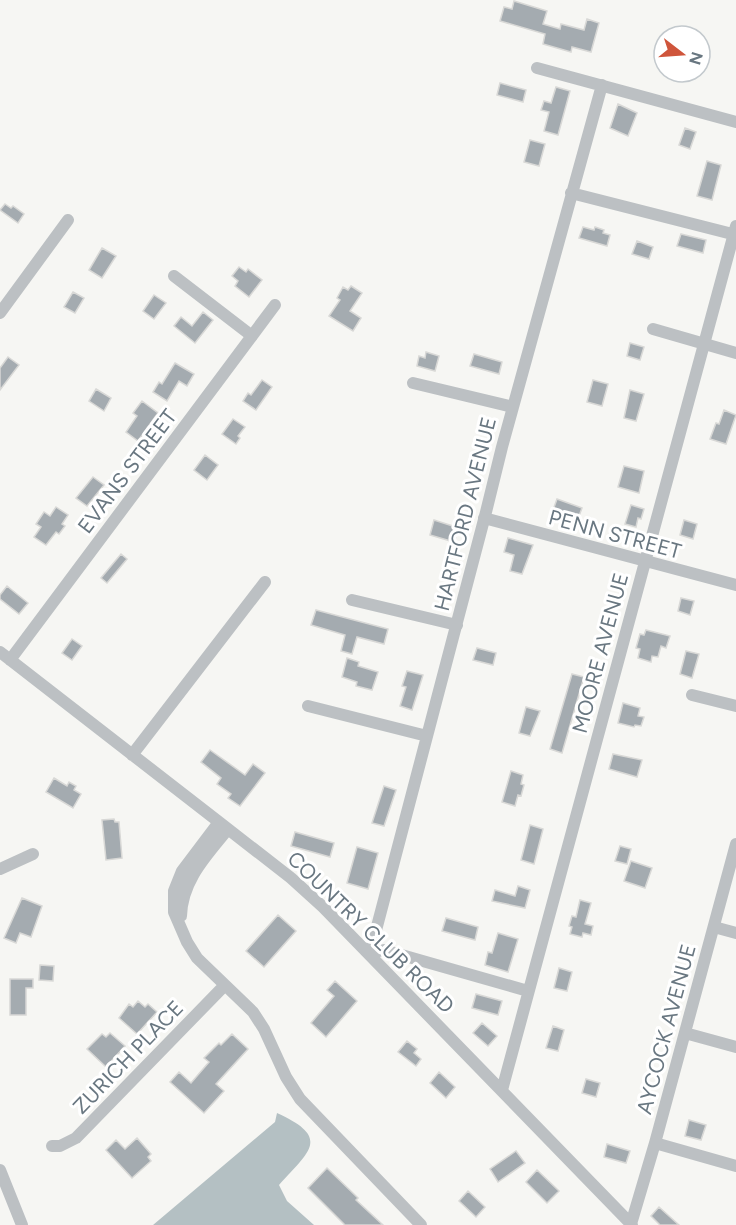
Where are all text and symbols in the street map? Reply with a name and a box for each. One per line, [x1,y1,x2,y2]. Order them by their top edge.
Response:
north arrow [652,24,712,84]
text: N [685,50,707,67]
street label: EVANS STREET [72,404,182,538]
street label: HARTFORD AVENUE [429,414,501,614]
street label: PENN STREET [546,504,684,564]
street label: MOORE AVENUE [567,570,633,736]
street label: COUNTRY CLUB ROAD [282,846,460,1018]
street label: AYCOCK AVENUE [631,941,701,1117]
street label: ZURICH PLACE [68,995,188,1119]

